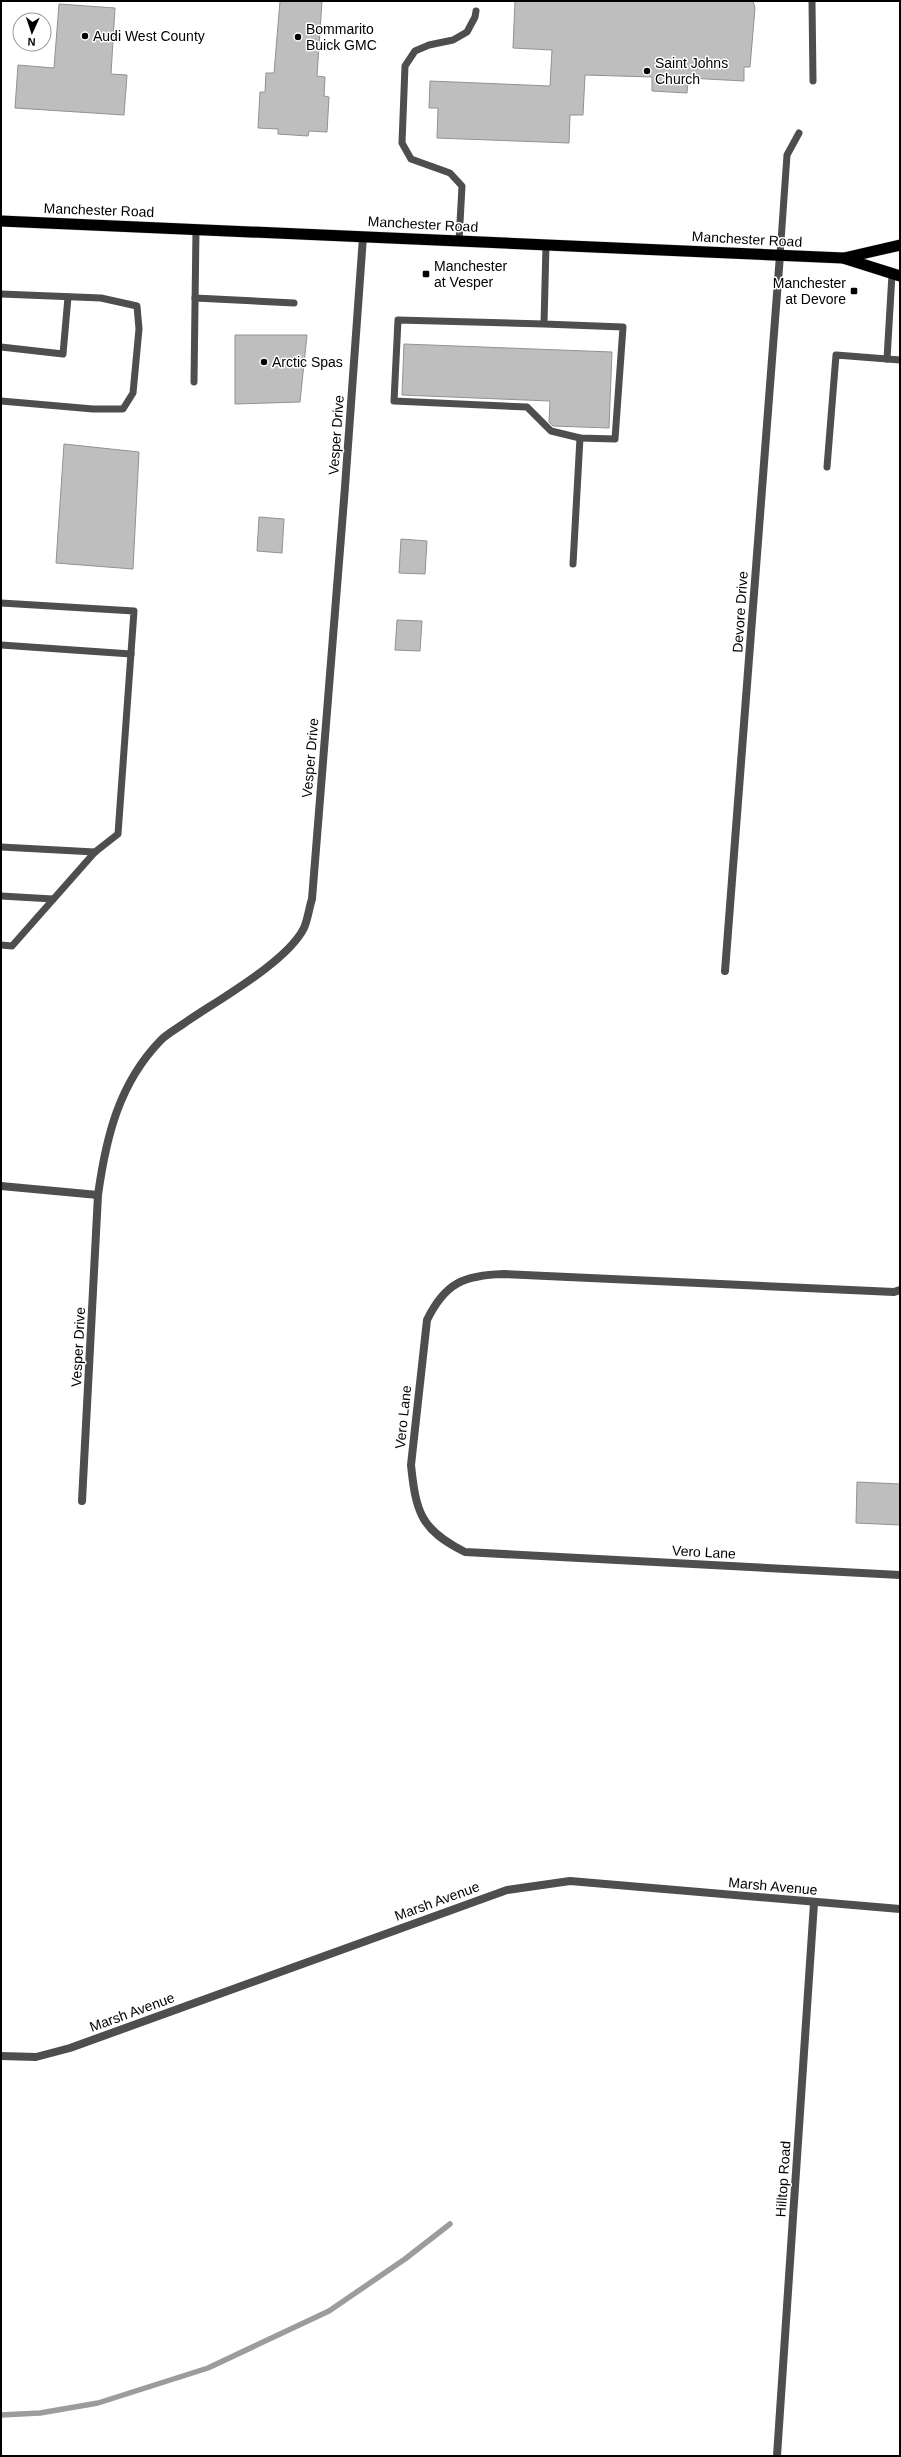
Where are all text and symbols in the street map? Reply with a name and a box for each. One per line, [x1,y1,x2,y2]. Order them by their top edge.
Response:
north arrow [12,12,52,52]
place label: Bommarito Buick GMC [306,21,377,53]
place label: Audi West County [93,28,205,44]
marker: Audi West County [80,31,90,41]
marker: Bommarito Buick GMC [293,32,303,42]
text: N [27,36,36,48]
place label: Saint Johns Church [655,55,728,87]
marker: Saint Johns Church [642,66,652,76]
street label: Manchester Road [43,200,155,220]
street label: Manchester Road [367,213,479,235]
street label: Manchester Road [691,228,803,250]
place label: Manchester at Vesper [434,258,507,290]
marker: Manchester at Vesper [421,269,431,279]
place label: Manchester at Devore [773,275,846,307]
marker: Manchester at Devore [849,286,859,296]
place label: Arctic Spas [272,354,343,370]
marker: Arctic Spas [259,357,269,367]
street label: Vesper Drive [325,394,347,476]
street label: Devore Drive [729,570,751,653]
street label: Vesper Drive [299,717,321,799]
street label: Vesper Drive [68,1306,88,1387]
street label: Vero Lane [392,1384,414,1450]
street label: Vero Lane [672,1542,737,1562]
street label: Marsh Avenue [728,1874,818,1898]
street label: Marsh Avenue [392,1878,482,1924]
street label: Marsh Avenue [87,1989,177,2035]
street label: Hilltop Road [772,2140,794,2218]

